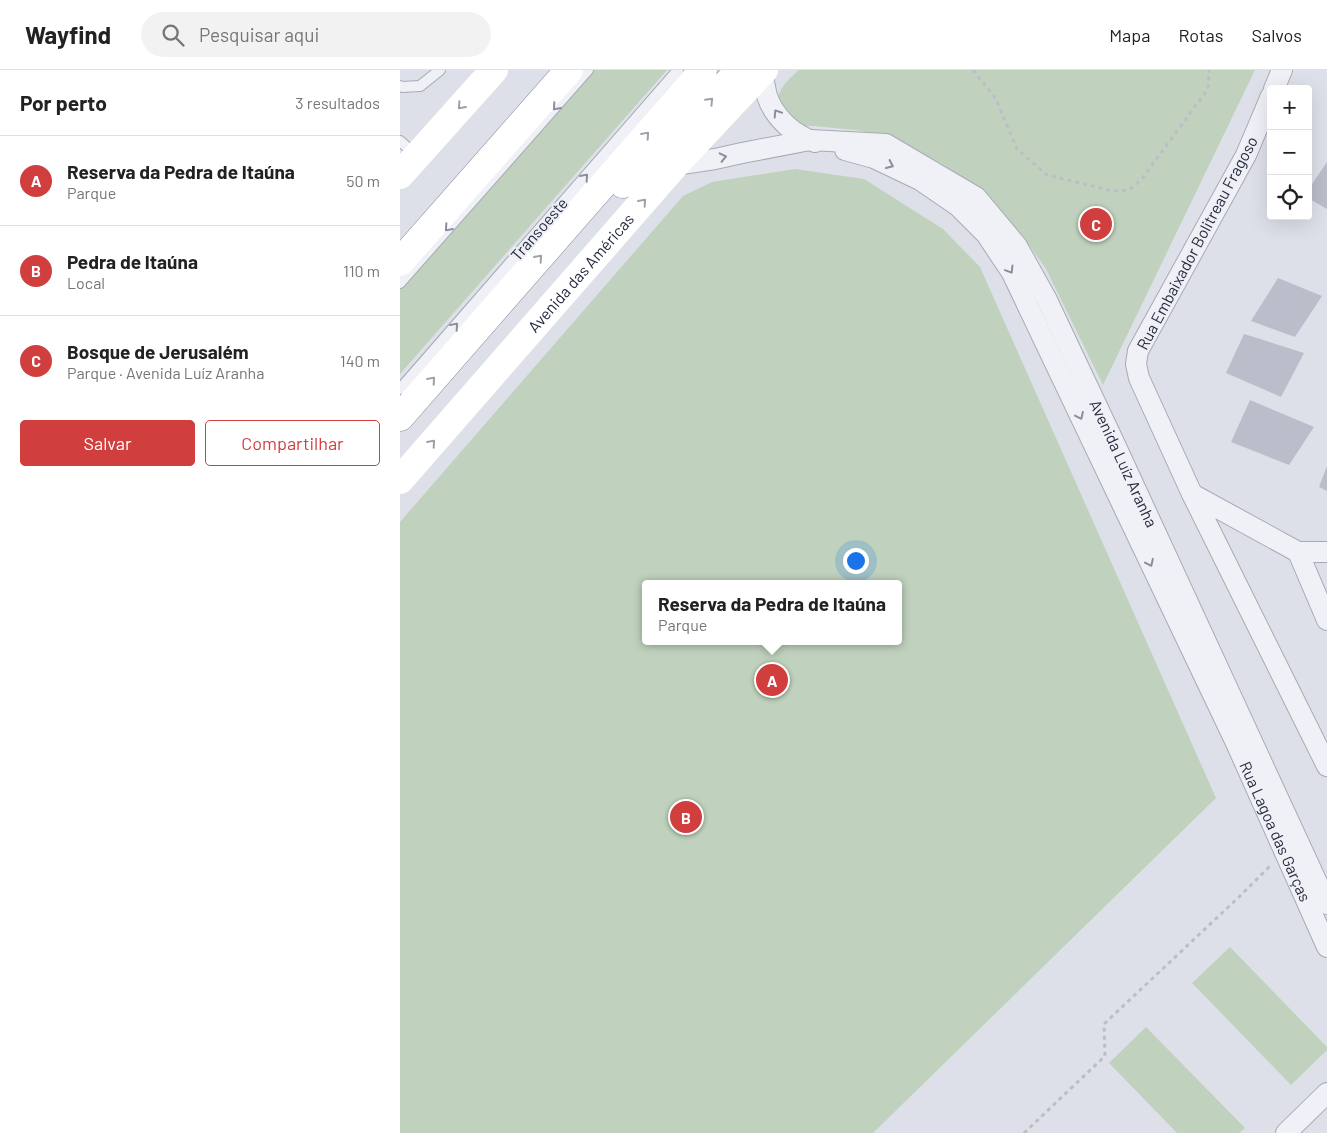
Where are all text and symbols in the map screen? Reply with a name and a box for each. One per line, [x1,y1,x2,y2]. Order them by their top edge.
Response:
search box [141,12,491,57]
text: Wayfind [25,20,111,49]
icon: search [159,21,187,49]
text: Pesquisar aqui [199,23,319,46]
text: Mapa [1109,24,1150,46]
text: Rotas [1178,24,1223,46]
text: Salvos [1251,24,1302,46]
map controls [1267,85,1312,220]
button: + [1267,85,1312,130]
text: Por perto [20,90,107,115]
text: 3 resultados [295,93,380,112]
one-way arrow [704,98,713,107]
one-way arrow [458,101,467,110]
one-way arrow [553,101,562,110]
one-way arrow [773,109,783,118]
button: − [1267,130,1312,175]
one-way arrow [640,132,649,141]
street label: Rua Embaixador Bolitreau Fragoso [1132,133,1261,353]
one-way arrow [719,152,728,163]
one-way arrow [885,159,894,170]
text: Reserva da Pedra de Itaúna [67,160,295,183]
text: A [31,171,41,190]
text: 50 m [346,171,380,190]
one-way arrow [579,174,588,183]
button: locate [1267,175,1312,220]
text: Parque [67,183,116,202]
street label: Transoeste [506,193,571,264]
one-way arrow [637,199,645,208]
pin: C [1080,205,1112,243]
street label: Avenida das Américas [524,209,637,336]
one-way arrow [445,223,454,232]
text: Pedra de Itaúna [67,250,198,273]
one-way arrow [533,254,542,263]
text: B [31,261,41,280]
text: 110 m [343,261,380,280]
one-way arrow [1003,265,1013,274]
text: Local [67,273,105,292]
one-way arrow [449,323,458,332]
text: Bosque de Jerusalém [67,340,249,363]
text: C [31,351,41,370]
text: 140 m [340,351,380,370]
text: Parque · Avenida Luíz Aranha [67,363,264,382]
one-way arrow [426,377,435,386]
street label: Avenida Luíz Aranha [1086,396,1162,530]
one-way arrow [1074,411,1084,420]
button: Salvar [20,420,195,466]
button: Compartilhar [205,420,380,466]
one-way arrow [426,440,435,449]
your location [843,548,869,574]
one-way arrow [1144,558,1154,567]
popup [642,580,902,645]
text: Reserva da Pedra de Itaúna [658,592,886,615]
text: Parque [658,615,707,634]
pin: A [756,661,788,699]
street label: Rua Lagoa das Garças [1236,758,1315,904]
pin: B [670,798,702,836]

